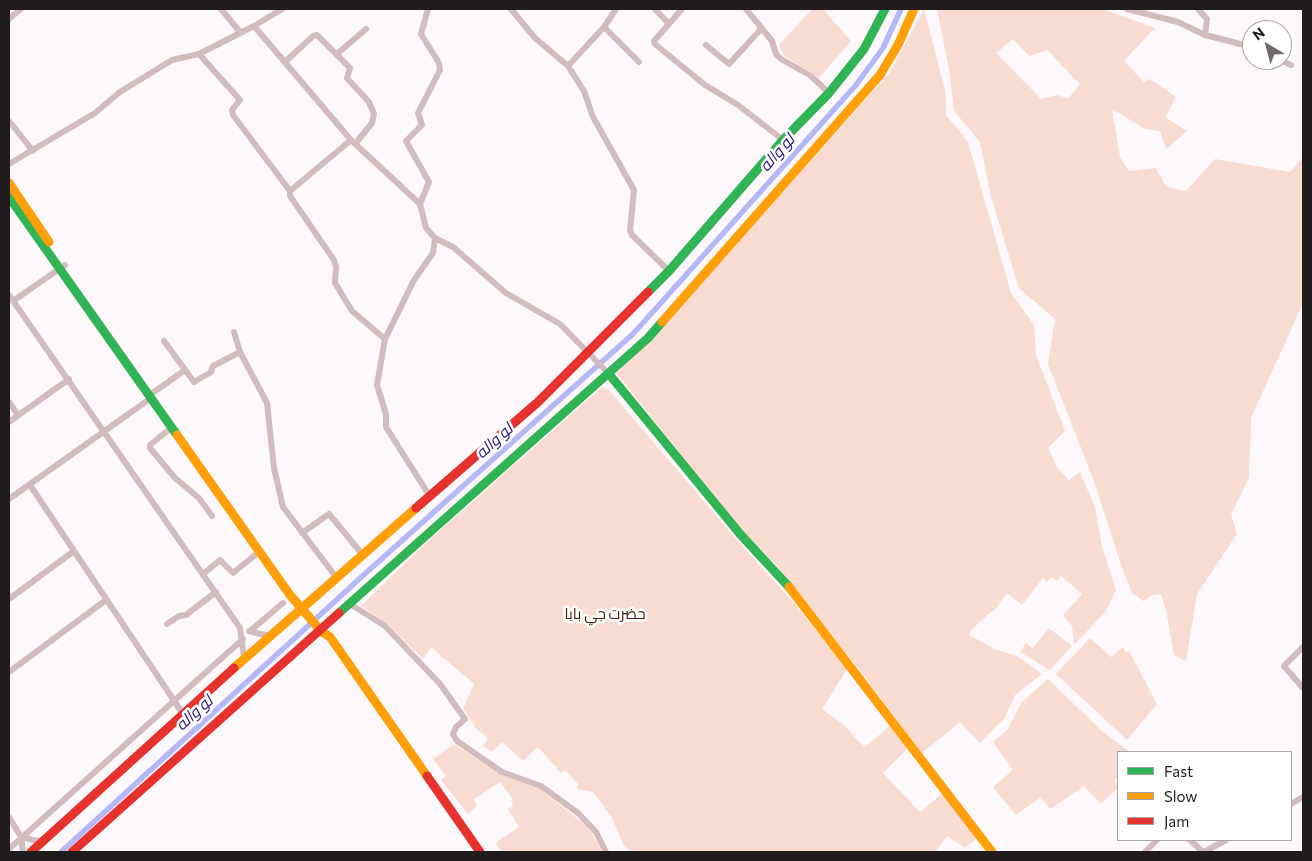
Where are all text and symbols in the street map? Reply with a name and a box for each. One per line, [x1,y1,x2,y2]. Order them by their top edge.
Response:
north arrow [1242,20,1292,70]
text: N [1249,23,1268,43]
water label: لو واله [755,130,799,176]
water label: لو واله [471,419,517,463]
park label: حضرت جي بابا [564,605,646,623]
water label: لو واله [171,691,217,735]
legend [1117,751,1292,841]
text: Fast [1164,762,1193,780]
text: Slow [1164,787,1197,805]
text: Jam [1164,812,1189,830]

